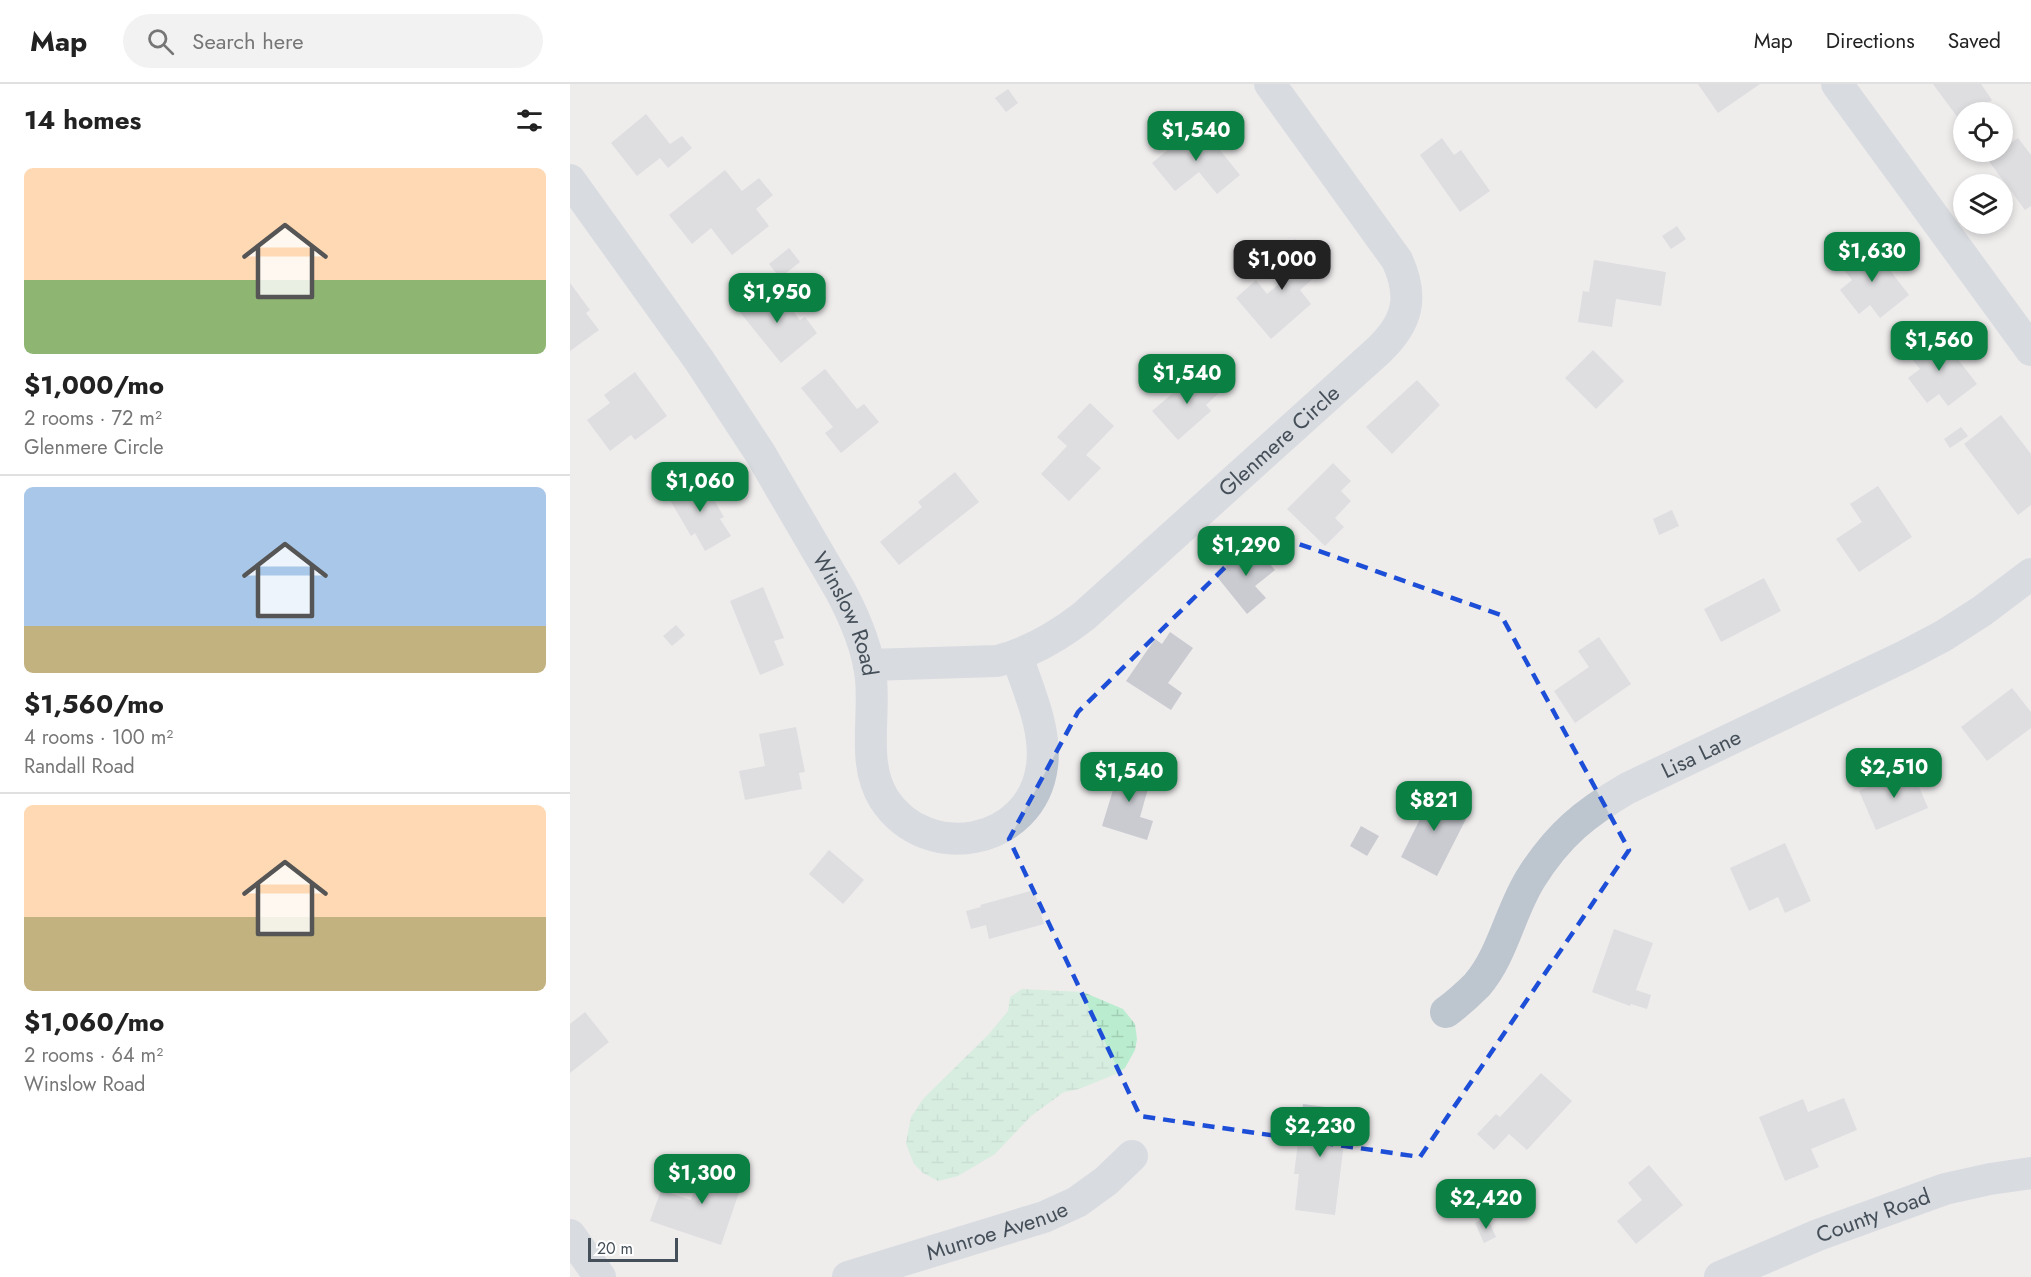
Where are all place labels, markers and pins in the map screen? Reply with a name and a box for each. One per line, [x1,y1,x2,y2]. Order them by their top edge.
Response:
pin: $1,540 [1147,111,1245,162]
pin: $1,630 [1823,232,1921,283]
pin: $1,000 [1233,240,1331,291]
pin: $1,950 [728,273,826,324]
pin: $1,560 [1890,321,1988,372]
pin: $1,540 [1138,354,1236,405]
pin: $1,060 [651,462,749,513]
pin: $1,290 [1197,526,1295,577]
pin: $2,510 [1845,748,1943,799]
pin: $1,540 [1080,752,1178,803]
pin: $821 [1398,781,1470,832]
pin: $2,230 [1271,1107,1369,1158]
pin: $1,300 [653,1154,751,1205]
pin: $2,420 [1437,1179,1535,1230]

